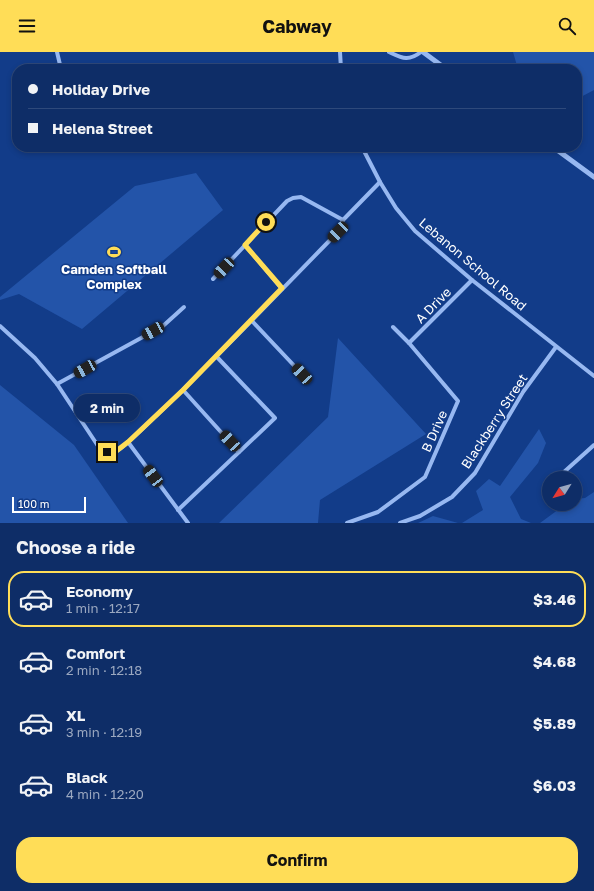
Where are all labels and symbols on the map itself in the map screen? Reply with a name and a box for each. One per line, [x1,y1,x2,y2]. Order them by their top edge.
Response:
route start [257,213,275,231]
street label: Lebanon School Road [416,214,530,314]
car [325,219,351,245]
sports icon: Camden Softball Complex [106,244,122,260]
car [211,255,237,281]
place label: Camden Softball Complex [61,261,168,292]
street label: A Drive [412,284,454,326]
car [140,320,166,342]
car [72,358,98,380]
car [289,361,315,387]
street label: Blackberry Street [457,371,531,471]
callout: 2 min [74,394,140,422]
street label: B Drive [418,408,450,454]
car [217,428,243,454]
route end [98,443,116,461]
car [141,463,165,489]
north arrow [542,471,582,511]
scale bar [12,495,86,514]

